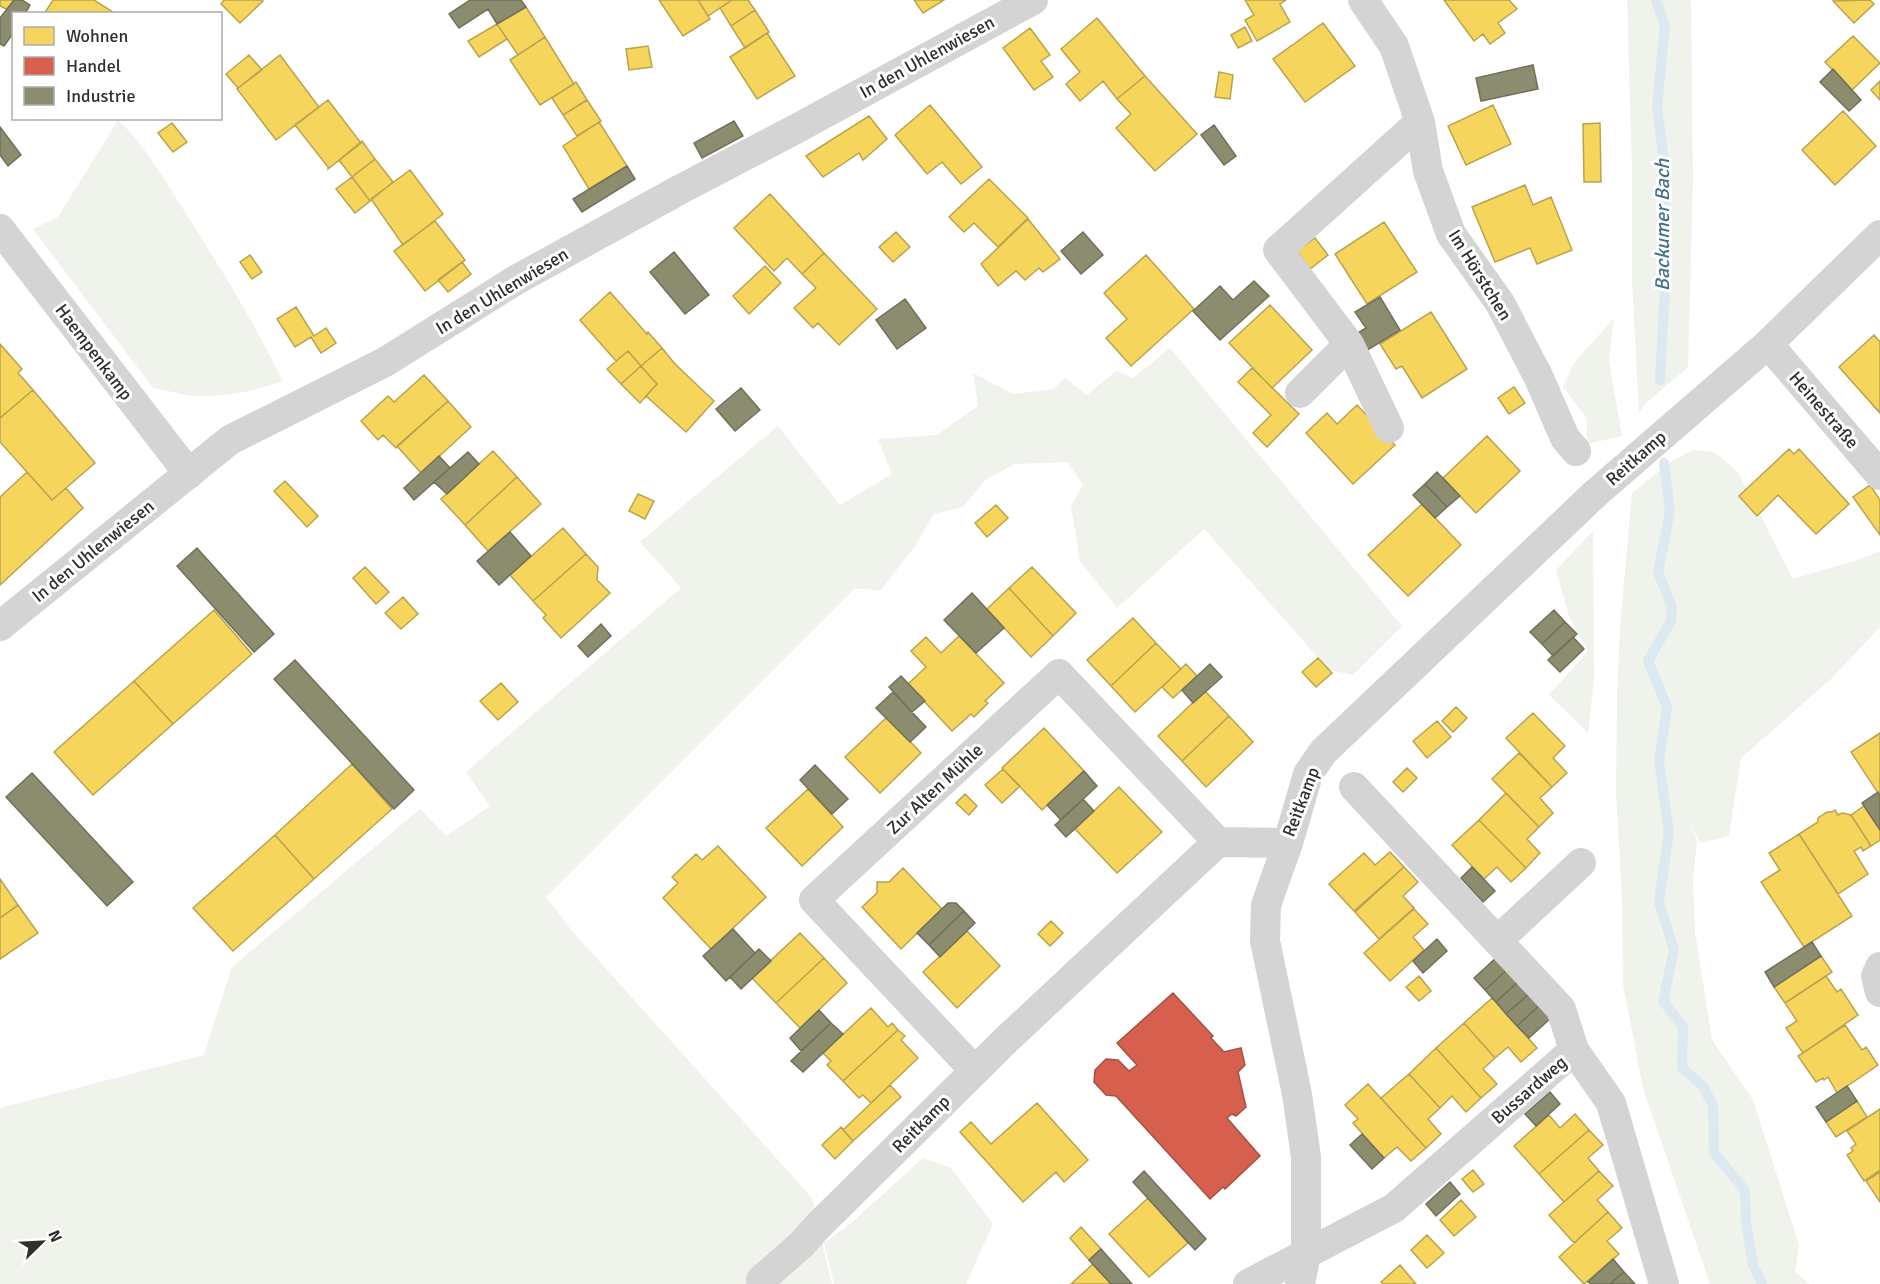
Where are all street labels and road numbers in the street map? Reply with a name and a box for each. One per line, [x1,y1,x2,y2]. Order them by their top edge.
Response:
street label: In den Uhlenwiesen [856,11,998,103]
street label: Im Hörstchen [1443,226,1517,324]
street label: In den Uhlenwiesen [432,243,572,339]
street label: Haempenkamp [51,299,137,405]
street label: Heinestraße [1785,367,1863,453]
street label: Reitkamp [1601,426,1671,490]
street label: In den Uhlenwiesen [28,495,158,607]
street label: Zur Alten Mühle [882,739,988,839]
street label: Reitkamp [1278,764,1324,840]
street label: Bussardweg [1487,1051,1571,1129]
street label: Reitkamp [888,1091,954,1157]

